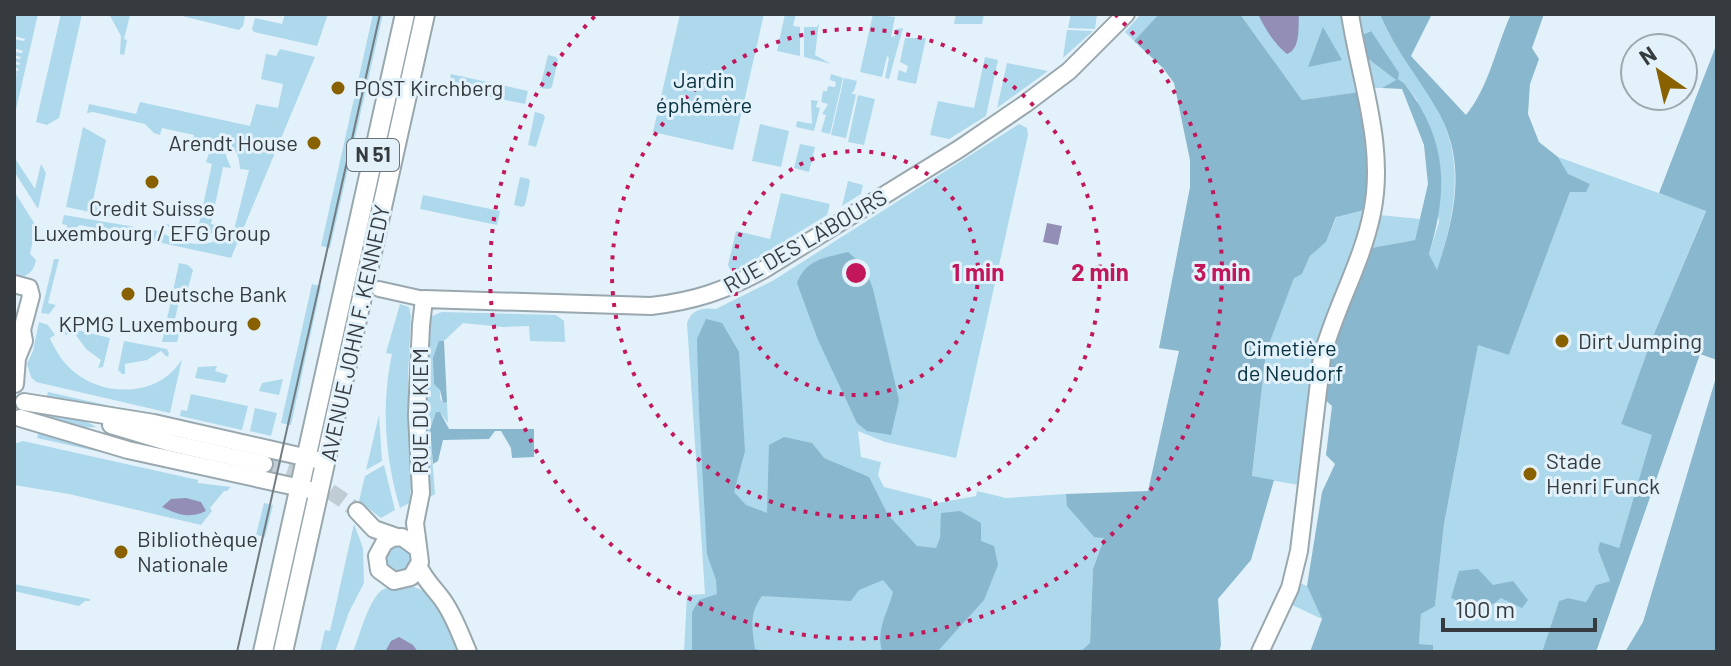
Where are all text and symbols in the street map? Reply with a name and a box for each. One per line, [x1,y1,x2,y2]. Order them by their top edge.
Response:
north arrow [1619,32,1699,112]
text: N [1634,40,1661,69]
park label: Jardin éphémère [656,66,752,117]
place label: POST Kirchberg [354,74,503,100]
marker: POST Kirchberg [329,79,347,97]
place label: Arendt House [168,129,298,155]
marker: Arendt House [305,134,323,152]
road number: N 51 [347,139,399,171]
marker: Credit Suisse Luxembourg / EFG Group [143,173,161,191]
street label: RUE DES LABOURS [718,183,891,297]
place label: Credit Suisse Luxembourg / EFG Group [33,194,271,245]
street label: AVENUE JOHN F. KENNEDY [314,202,394,463]
text: 1 min [952,257,1004,286]
text: 2 min [1071,257,1129,286]
text: 3 min [1193,257,1251,286]
centre of rings [842,259,870,287]
place label: Deutsche Bank [144,280,287,306]
marker: Deutsche Bank [119,285,137,303]
place label: KPMG Luxembourg [59,310,238,336]
marker: KPMG Luxembourg [245,315,263,333]
place label: Dirt Jumping [1578,327,1702,353]
marker: Dirt Jumping [1553,332,1571,350]
park label: Cimetière de Neudorf [1237,334,1343,385]
street label: RUE DU KIEM [406,348,432,474]
place label: Stade Henri Funck [1546,447,1660,498]
marker: Stade Henri Funck [1521,465,1539,483]
place label: Bibliothèque Nationale [137,525,258,576]
marker: Bibliothèque Nationale [112,543,130,561]
scale bar [1443,582,1595,632]
text: 100 m [1455,594,1515,623]

